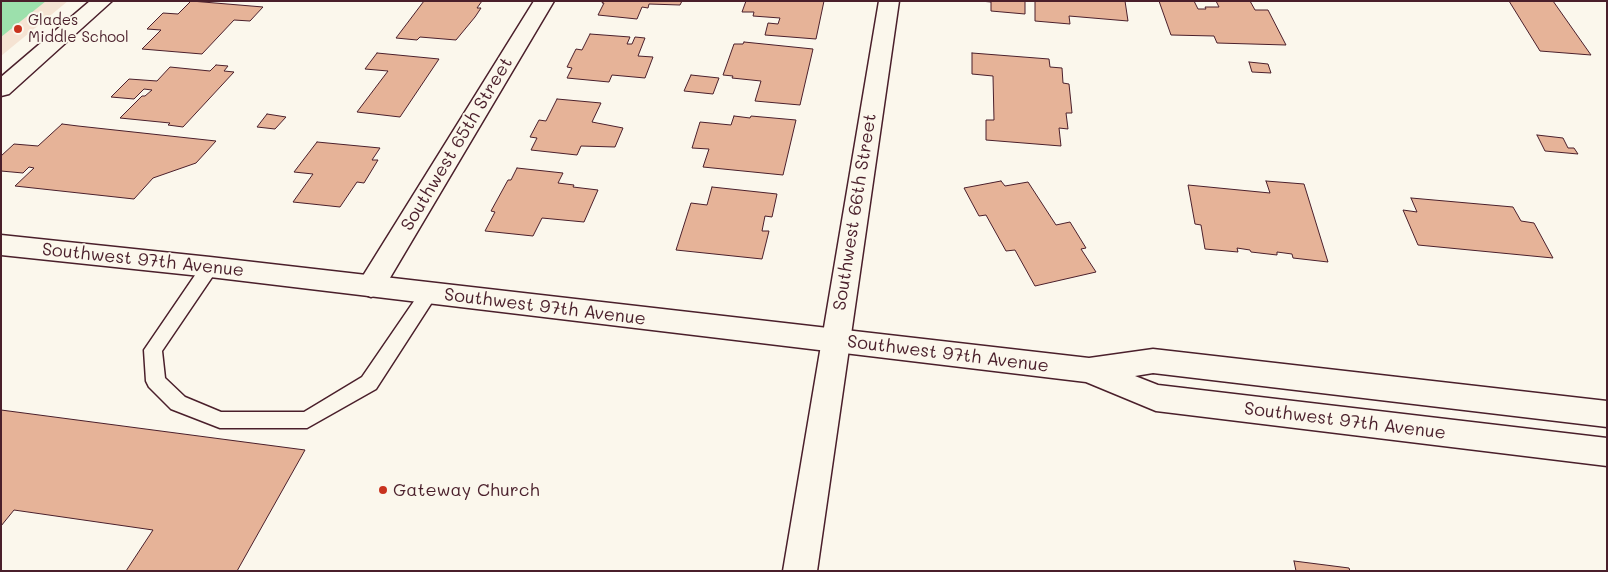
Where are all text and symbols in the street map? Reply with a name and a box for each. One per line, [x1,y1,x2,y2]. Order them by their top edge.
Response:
place label: Glades Middle School [28,11,129,46]
marker: Glades Middle School [12,23,24,35]
street label: Southwest 65th Street [397,53,517,235]
street label: Southwest 66th Street [829,112,881,312]
street label: Southwest 97th Avenue [41,239,245,281]
street label: Southwest 97th Avenue [443,284,647,330]
street label: Southwest 97th Avenue [846,331,1050,377]
street label: Southwest 97th Avenue [1243,398,1447,444]
place label: Gateway Church [393,479,540,501]
marker: Gateway Church [377,484,389,496]

